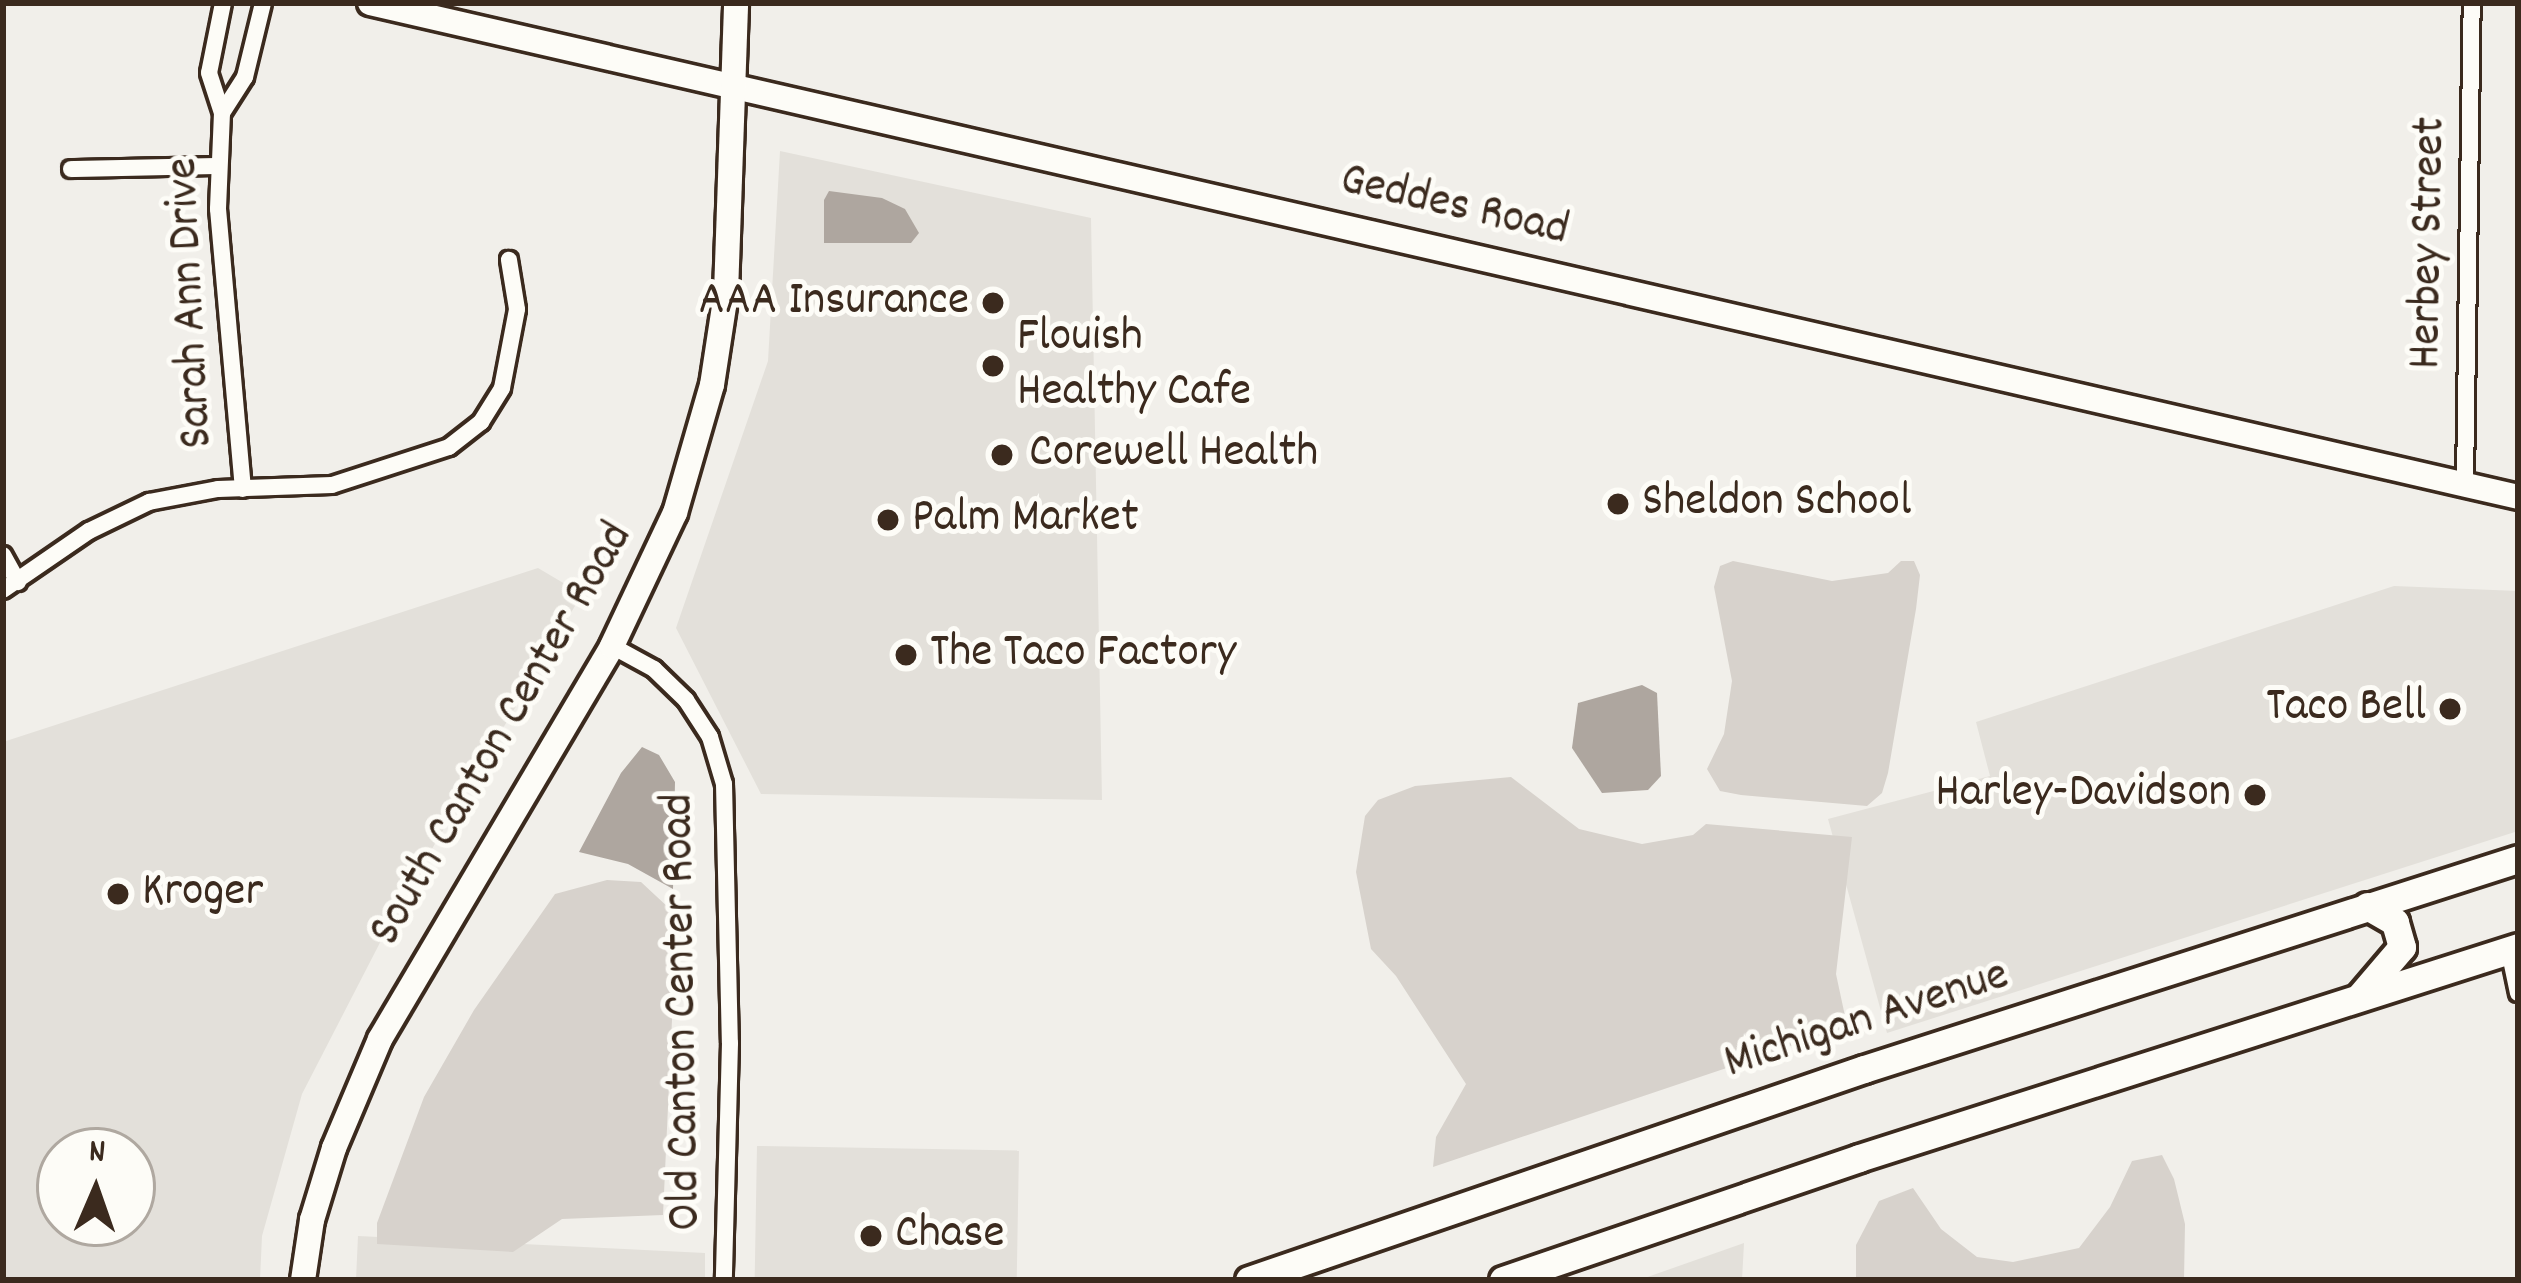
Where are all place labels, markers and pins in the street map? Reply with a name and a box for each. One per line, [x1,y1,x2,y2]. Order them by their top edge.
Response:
place label: AAA Insurance [699,274,969,332]
marker: AAA Insurance [980,290,1006,316]
place label: Flouish Healthy Cafe [1017,309,1251,422]
marker: Flouish Healthy Cafe [980,353,1006,379]
place label: Corewell Health [1029,426,1318,484]
marker: Corewell Health [986,439,1018,471]
place label: Sheldon School [1642,475,1911,533]
place label: Palm Market [912,491,1139,549]
marker: Sheldon School [1605,491,1631,517]
marker: Palm Market [875,507,901,533]
place label: The Taco Factory [930,626,1236,684]
marker: The Taco Factory [893,642,919,668]
place label: Taco Bell [2266,680,2426,738]
marker: Taco Bell [2437,696,2463,722]
place label: Harley-Davidson [1935,766,2231,824]
marker: Harley-Davidson [2242,782,2268,808]
place label: Kroger [142,865,263,923]
marker: Kroger [105,881,131,907]
place label: Chase [895,1207,1005,1265]
marker: Chase [858,1223,884,1249]

